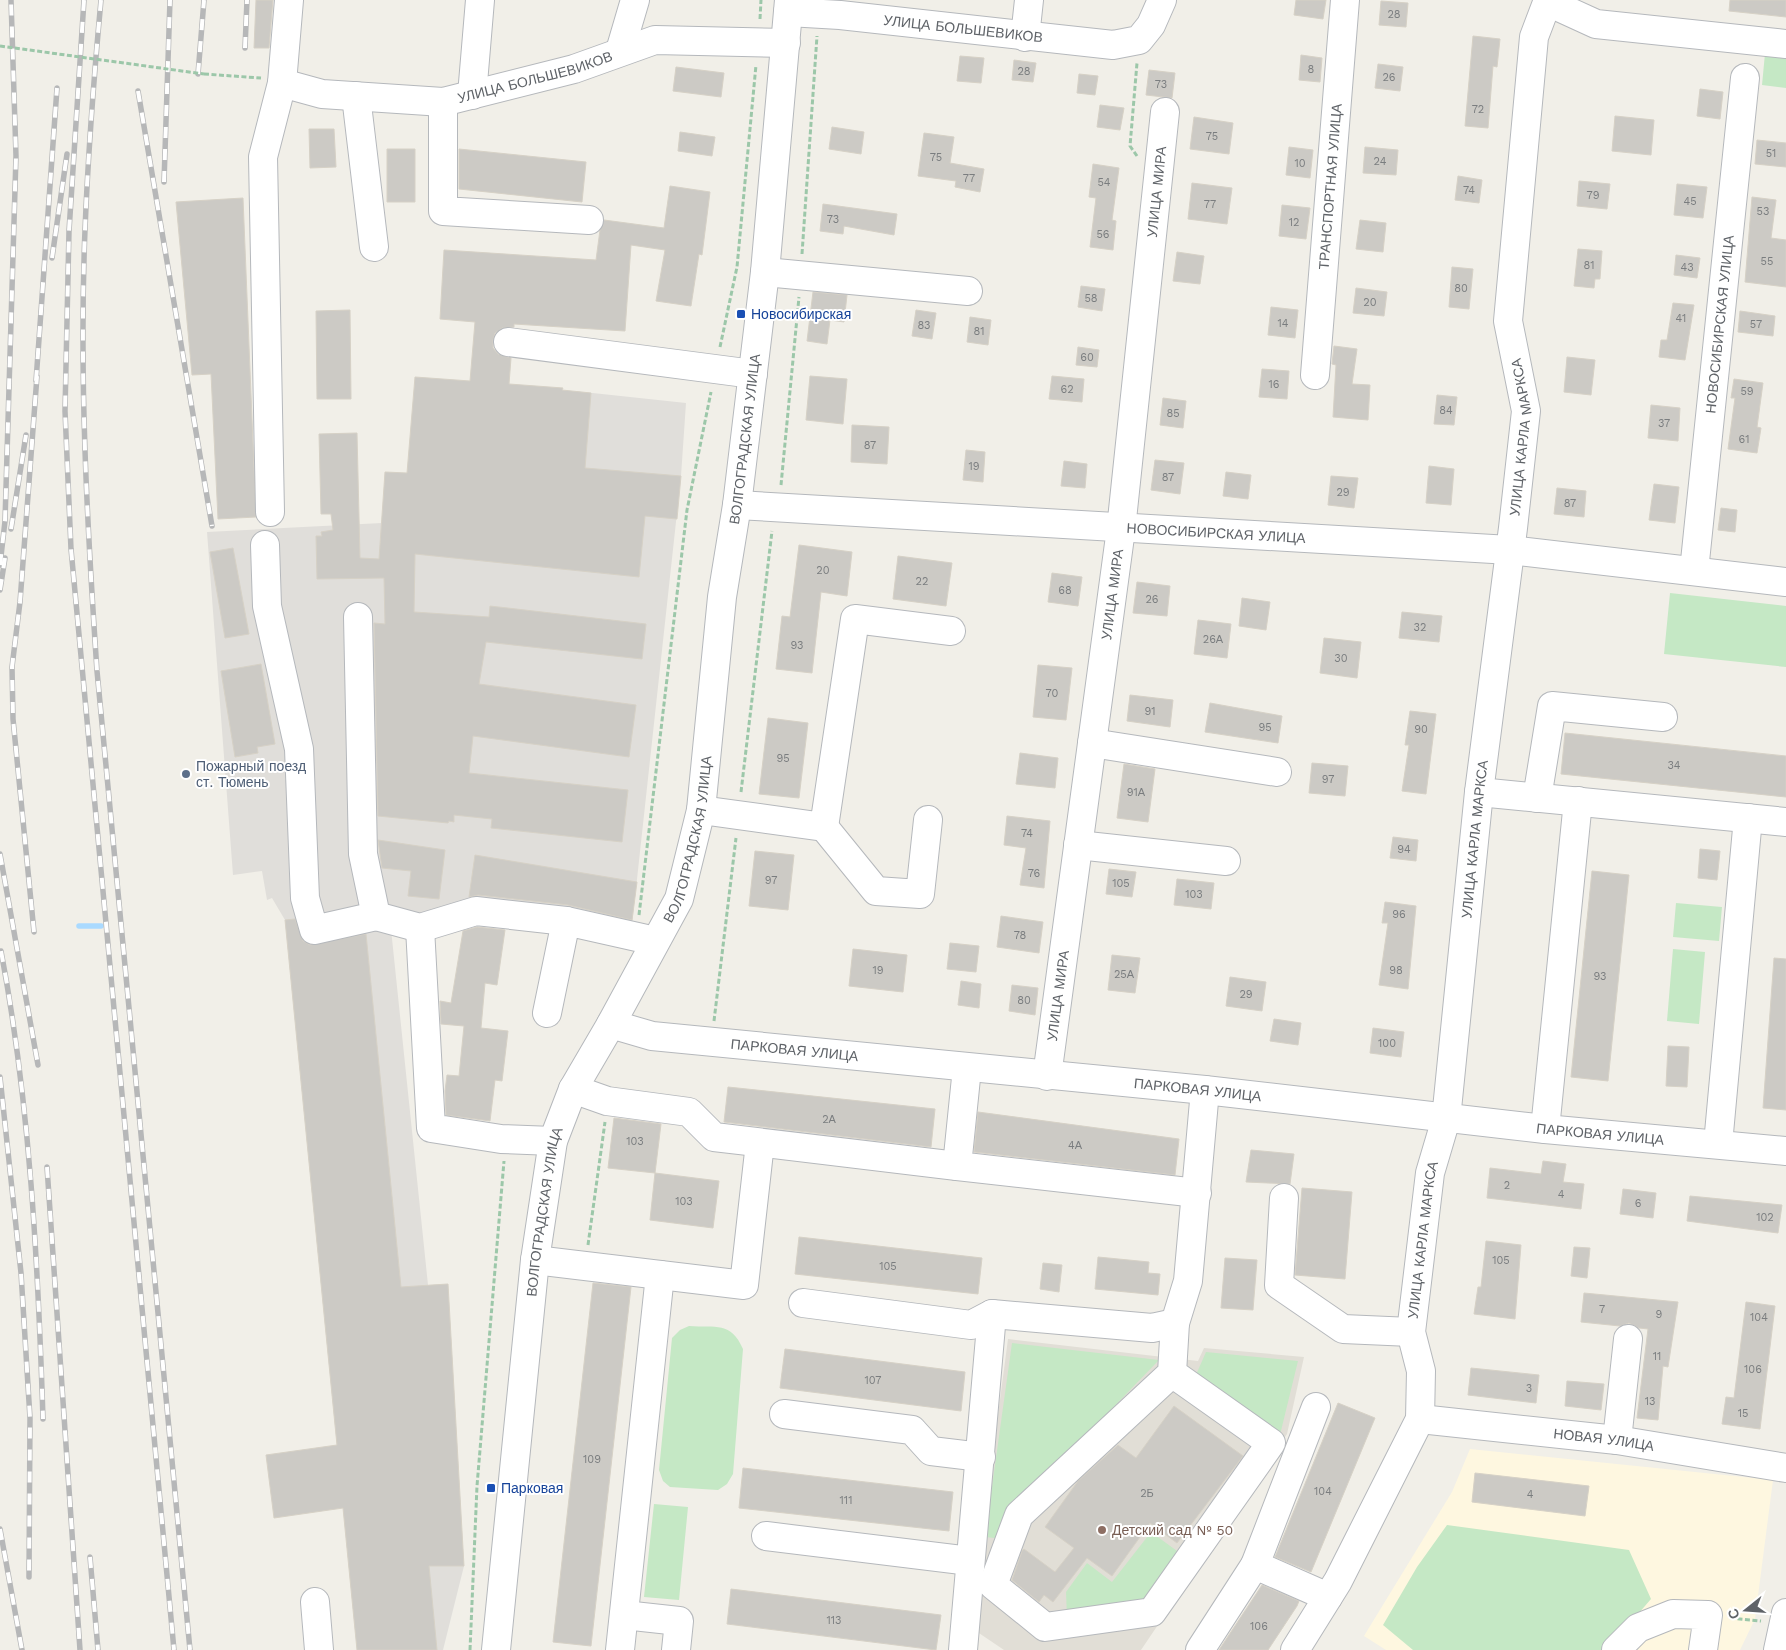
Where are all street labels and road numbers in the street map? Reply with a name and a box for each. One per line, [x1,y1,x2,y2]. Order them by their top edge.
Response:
street label: УЛИЦА БОЛЬШЕВИКОВ [883,12,1044,45]
street label: УЛИЦА БОЛЬШЕВИКОВ [456,48,615,106]
street label: ТРАНСПОРТНАЯ УЛИЦА [1315,102,1345,270]
street label: УЛИЦА МИРА [1144,145,1169,238]
street label: НОВОСИБИРСКАЯ УЛИЦА [1702,234,1737,414]
street label: ВОЛГОГРАДСКАЯ УЛИЦА [726,352,763,525]
street label: УЛИЦА КАРЛА МАРКСА [1506,356,1535,517]
street label: НОВОСИБИРСКАЯ УЛИЦА [1126,520,1307,546]
street label: УЛИЦА МИРА [1098,547,1126,641]
street label: ВОЛГОГРАДСКАЯ УЛИЦА [660,754,714,925]
street label: УЛИЦА КАРЛА МАРКСА [1458,758,1491,919]
street label: УЛИЦА МИРА [1044,949,1072,1042]
street label: ПАРКОВАЯ УЛИЦА [730,1036,860,1064]
street label: ПАРКОВАЯ УЛИЦА [1133,1075,1263,1104]
street label: ПАРКОВАЯ УЛИЦА [1535,1120,1665,1148]
street label: ВОЛГОГРАДСКАЯ УЛИЦА [523,1124,566,1297]
street label: УЛИЦА КАРЛА МАРКСА [1405,1158,1441,1320]
street label: НОВАЯ УЛИЦА [1553,1425,1656,1454]

